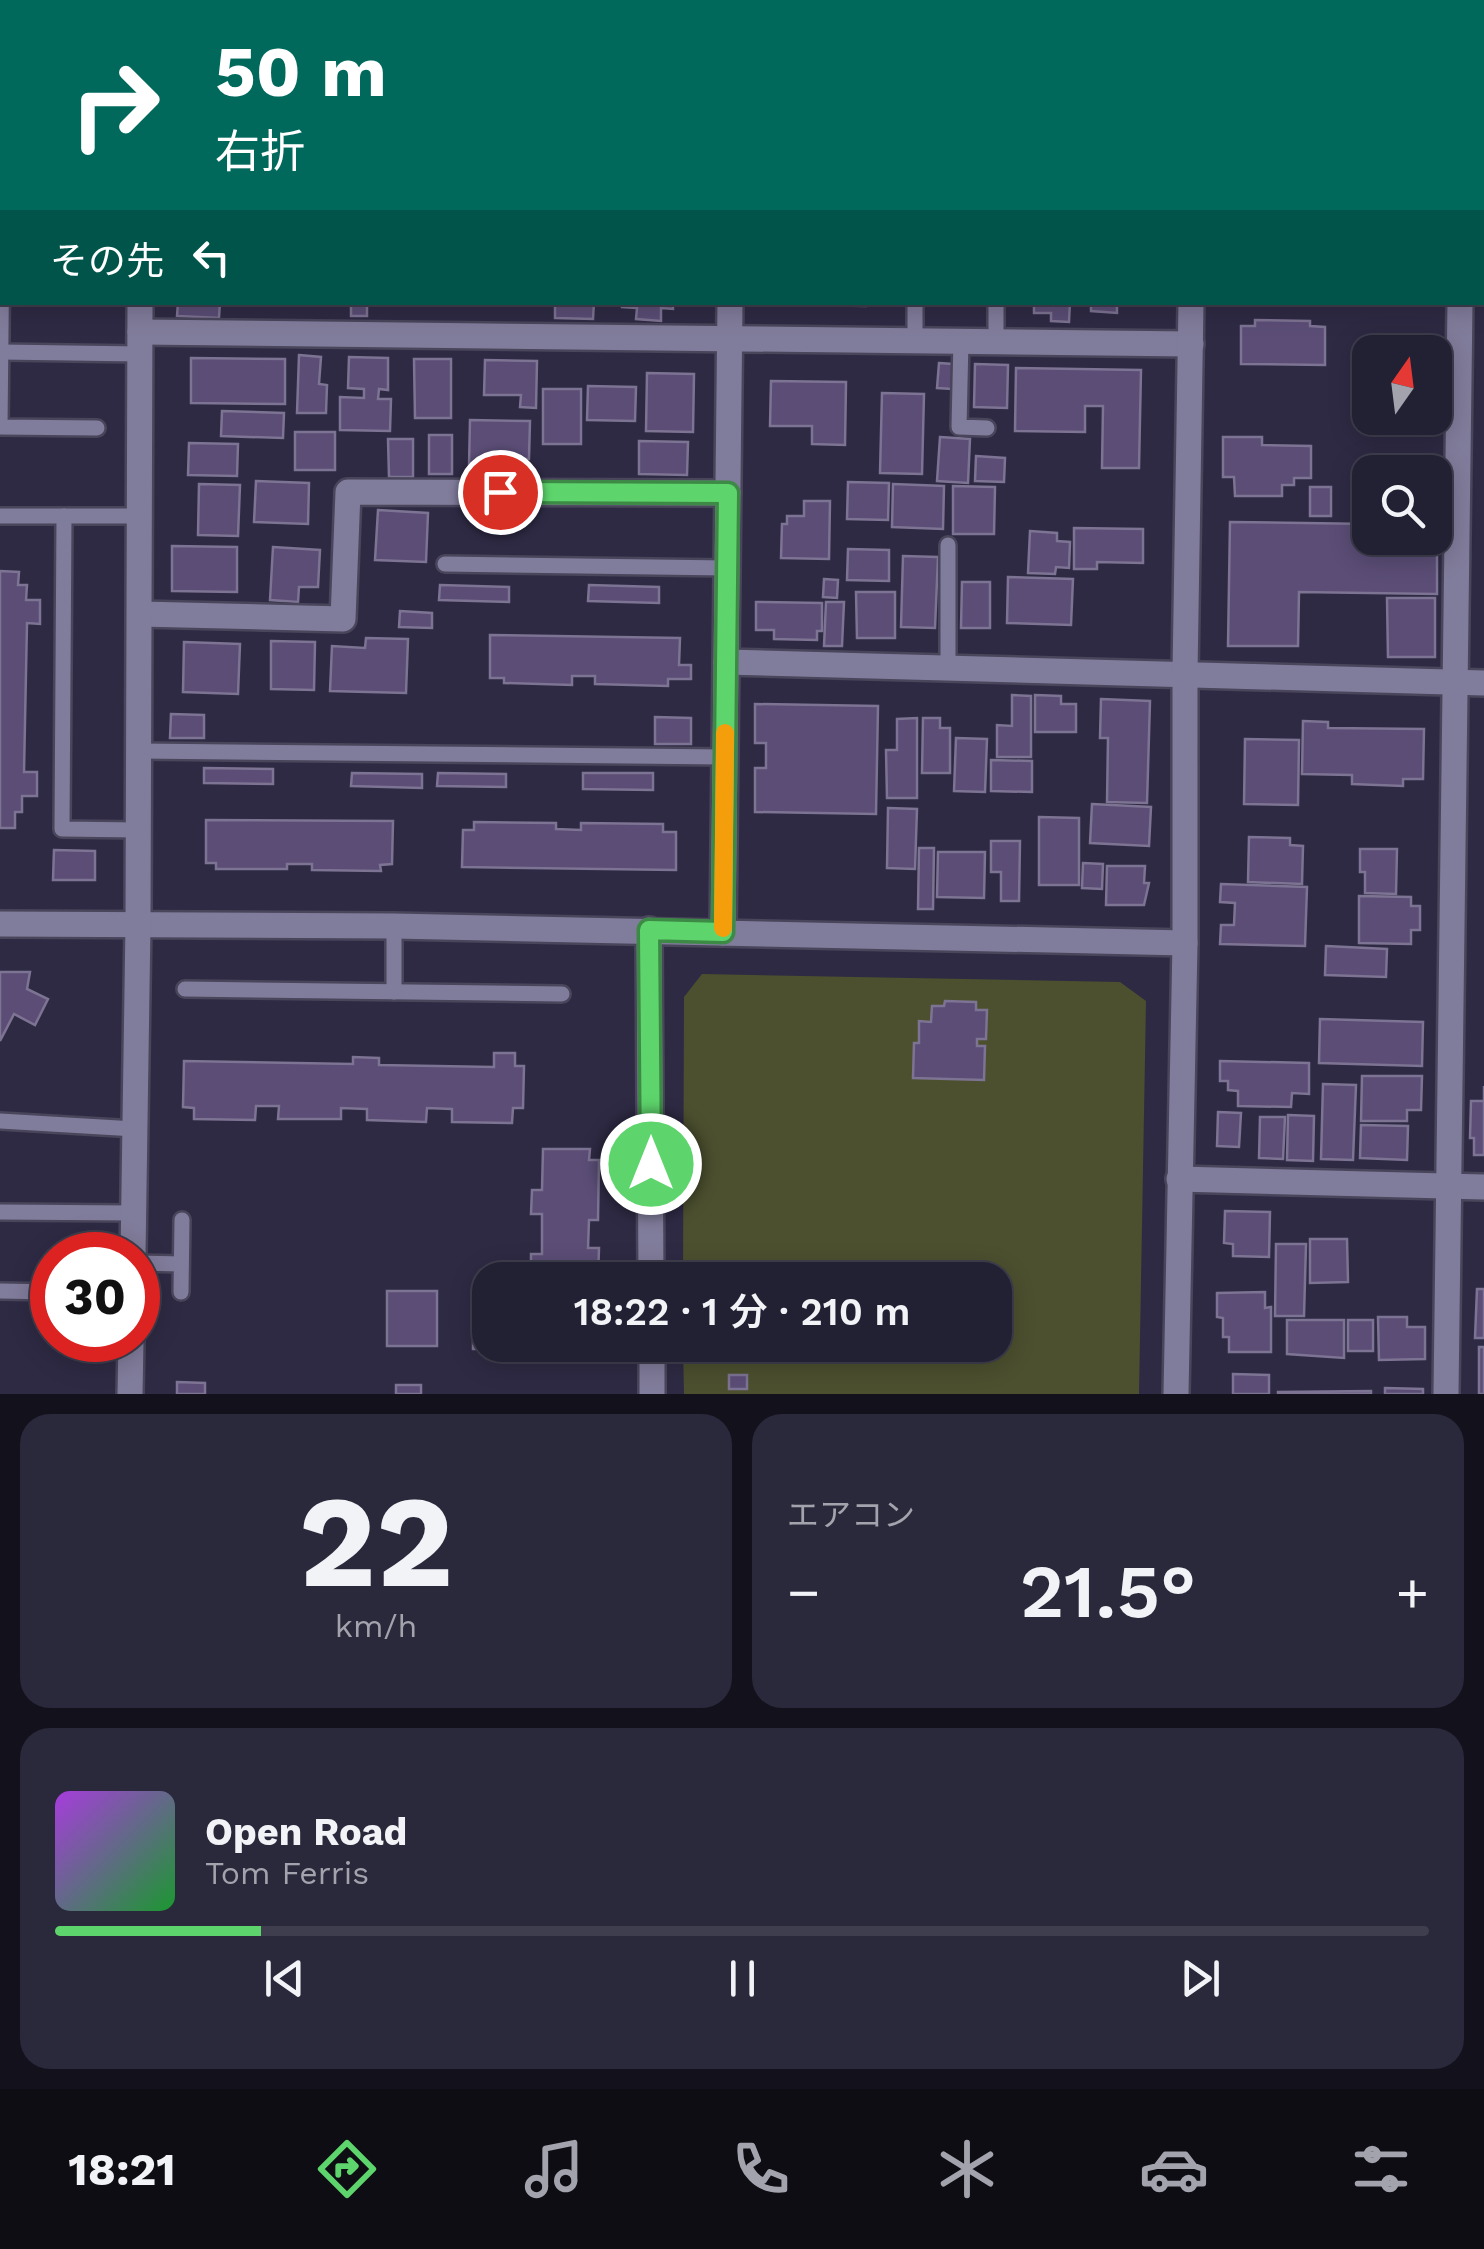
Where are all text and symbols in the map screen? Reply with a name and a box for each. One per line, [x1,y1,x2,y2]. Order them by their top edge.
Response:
text: 50 m [215,31,387,113]
icon: right [50,40,180,170]
text: 右折 [215,125,305,178]
icon: left [184,230,239,285]
text: その先 [50,239,164,283]
north arrow [1352,335,1452,435]
map controls [1352,335,1452,555]
pin [458,450,543,535]
button: search [1352,455,1452,555]
icon: arrive [473,465,528,520]
position arrow [599,1112,703,1216]
speed limit sign: 30 [30,1232,160,1362]
text: 18:22 · 1 分 · 210 m [574,1290,910,1334]
text: 22 [299,1465,453,1618]
text: エアコン [787,1496,915,1534]
text: 21.5° [1020,1547,1196,1635]
text: − [787,1560,820,1624]
text: + [1396,1560,1429,1624]
text: km/h [335,1607,417,1645]
text: Open Road [205,1810,407,1854]
text: Tom Ferris [205,1854,369,1892]
icon: previous [257,1951,312,2006]
icon: pause [715,1951,770,2006]
icon: next [1173,1951,1228,2006]
icon: directions [312,2134,382,2204]
icon: music [519,2134,589,2204]
icon: phone [726,2134,796,2204]
icon: climate [932,2134,1002,2204]
icon: car [1139,2134,1209,2204]
icon: filters [1346,2134,1416,2204]
text: 18:21 [68,2143,176,2196]

